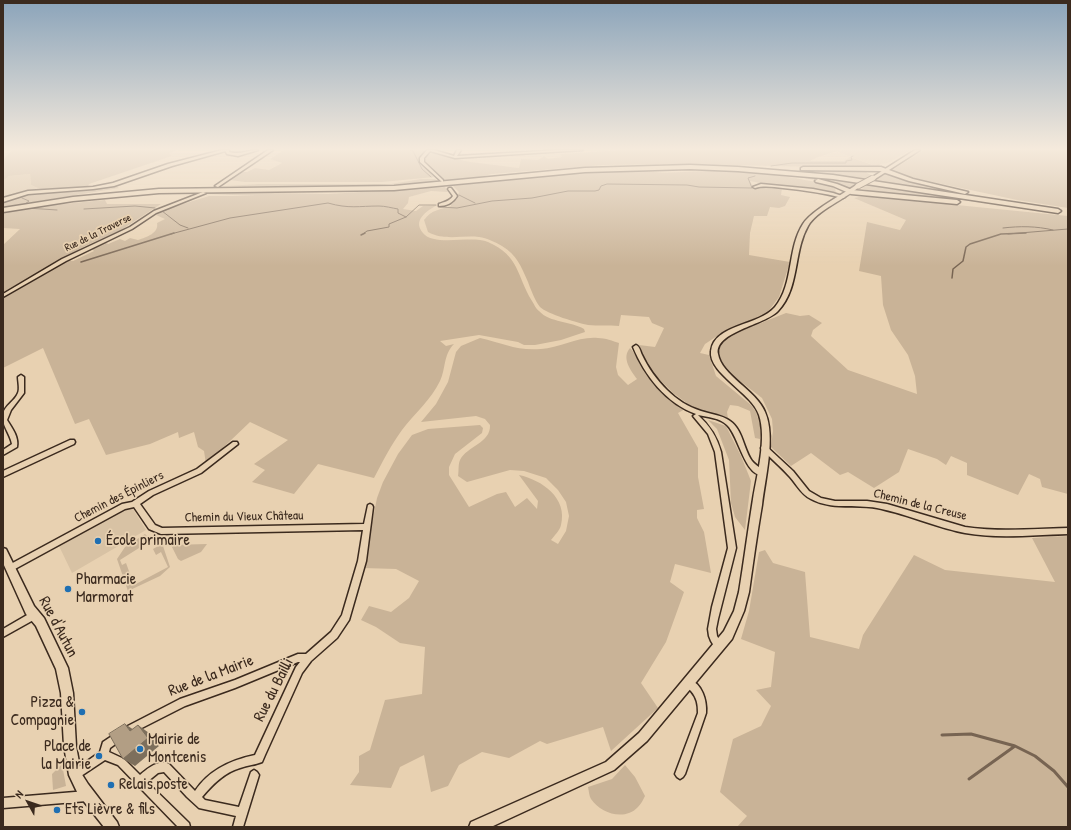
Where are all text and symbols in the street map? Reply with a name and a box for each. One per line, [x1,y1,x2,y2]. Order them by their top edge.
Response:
street label: Rue de la Traverse [62,211,134,255]
street label: Chemin des Épinliers [72,468,166,526]
street label: Chemin de la Creuse [872,486,968,524]
street label: Chemin du Vieux Château [185,508,303,526]
place label: École primaire [106,531,190,551]
marker: École primaire [93,536,103,546]
place label: Pharmacie Marmorat [76,570,136,608]
marker: Pharmacie Marmorat [63,584,73,594]
street label: Rue d'Autun [34,593,82,661]
street label: Rue de la Mairie [166,651,256,701]
street label: Rue du Bailli [250,655,298,725]
place label: Pizza & Compagnie [10,693,74,731]
marker: Pizza & Compagnie [77,707,87,717]
place label: Mairie de Montcenis [148,730,206,768]
place label: Place de la Mairie [41,737,91,775]
marker: Mairie de Montcenis [135,744,145,754]
marker: Place de la Mairie [94,751,104,761]
place label: Relais poste [119,775,188,795]
marker: Relais poste [106,780,116,790]
north arrow [8,782,48,822]
text: N [12,788,26,801]
place label: Ets Lièvre & fils [65,800,155,820]
marker: Ets Lièvre & fils [52,805,62,815]

